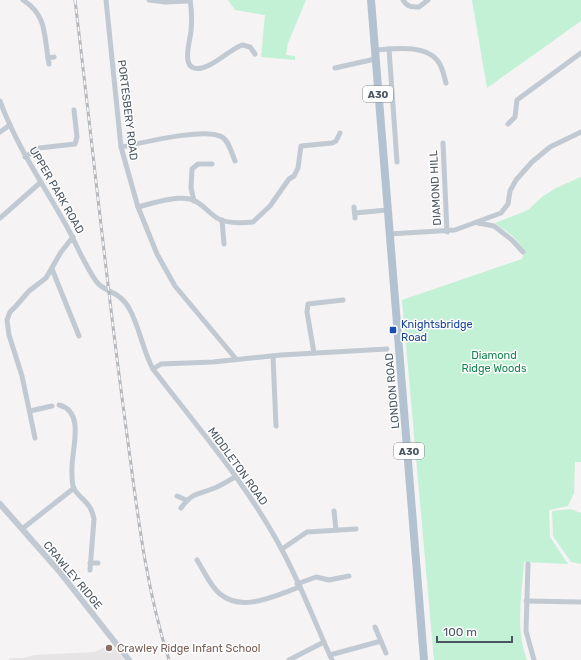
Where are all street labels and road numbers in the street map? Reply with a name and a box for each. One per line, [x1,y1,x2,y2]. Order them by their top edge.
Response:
street label: PORTESBERY ROAD [115,59,140,161]
road number: A30 [363,86,393,102]
street label: UPPER PARK ROAD [26,144,87,236]
street label: DIAMOND HILL [427,150,444,226]
street label: LONDON ROAD [383,353,402,429]
street label: MIDDLETON ROAD [205,425,270,508]
road number: A30 [394,443,424,459]
street label: CRAWLEY RIDGE [40,539,105,612]

